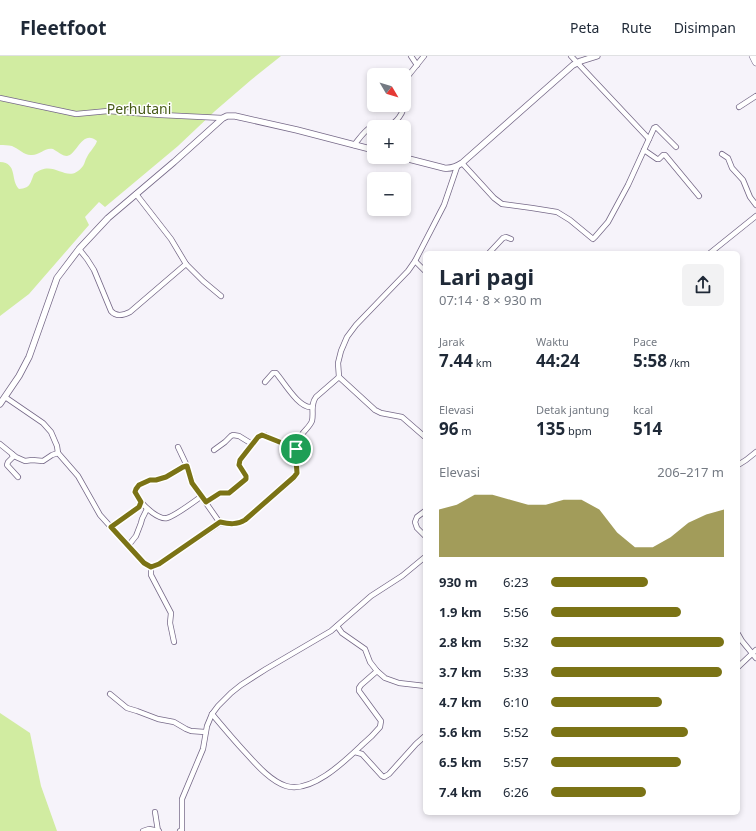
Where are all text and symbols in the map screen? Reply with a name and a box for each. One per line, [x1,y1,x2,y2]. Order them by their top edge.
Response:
text: Fleetfoot [20,15,106,41]
text: Peta [570,18,599,37]
text: Rute [621,18,652,37]
text: Disimpan [674,18,736,37]
north arrow [367,68,411,112]
map controls [367,68,411,216]
park label: Perhutani [107,99,171,118]
button: + [367,120,411,164]
button: − [367,172,411,216]
text: Lari pagi [439,261,534,291]
button: share [682,264,724,306]
text: 07:14 · 8 × 930 m [439,291,542,309]
text: Jarak [439,334,465,349]
text: Waktu [536,334,569,349]
text: Pace [633,334,657,349]
text: 7.44 [439,349,473,372]
text: 44:24 [536,349,580,372]
text: 5:58 [633,349,667,372]
text: km [473,355,492,370]
text: /km [667,355,690,370]
text: Elevasi [439,402,474,417]
text: Detak jantung [536,402,609,417]
text: kcal [633,402,653,417]
text: 96 [439,417,458,440]
text: 135 [536,417,565,440]
text: 514 [633,417,662,440]
text: m [458,423,472,438]
text: bpm [565,423,592,438]
pin [279,432,313,466]
icon: arrive [285,438,307,460]
text: Elevasi [439,463,480,481]
text: 206–217 m [657,463,724,481]
text: 930 m [439,573,477,591]
text: 6:23 [503,573,529,591]
text: 1.9 km [439,603,482,621]
text: 5:56 [503,603,529,621]
text: 2.8 km [439,633,482,651]
text: 5:32 [503,633,529,651]
text: 3.7 km [439,663,482,681]
text: 5:33 [503,663,529,681]
text: 4.7 km [439,693,482,711]
text: 6:10 [503,693,529,711]
text: 5.6 km [439,723,482,741]
text: 5:52 [503,723,529,741]
text: 6.5 km [439,753,482,771]
text: 5:57 [503,753,529,771]
text: 7.4 km [439,783,482,801]
text: 6:26 [503,783,529,801]

